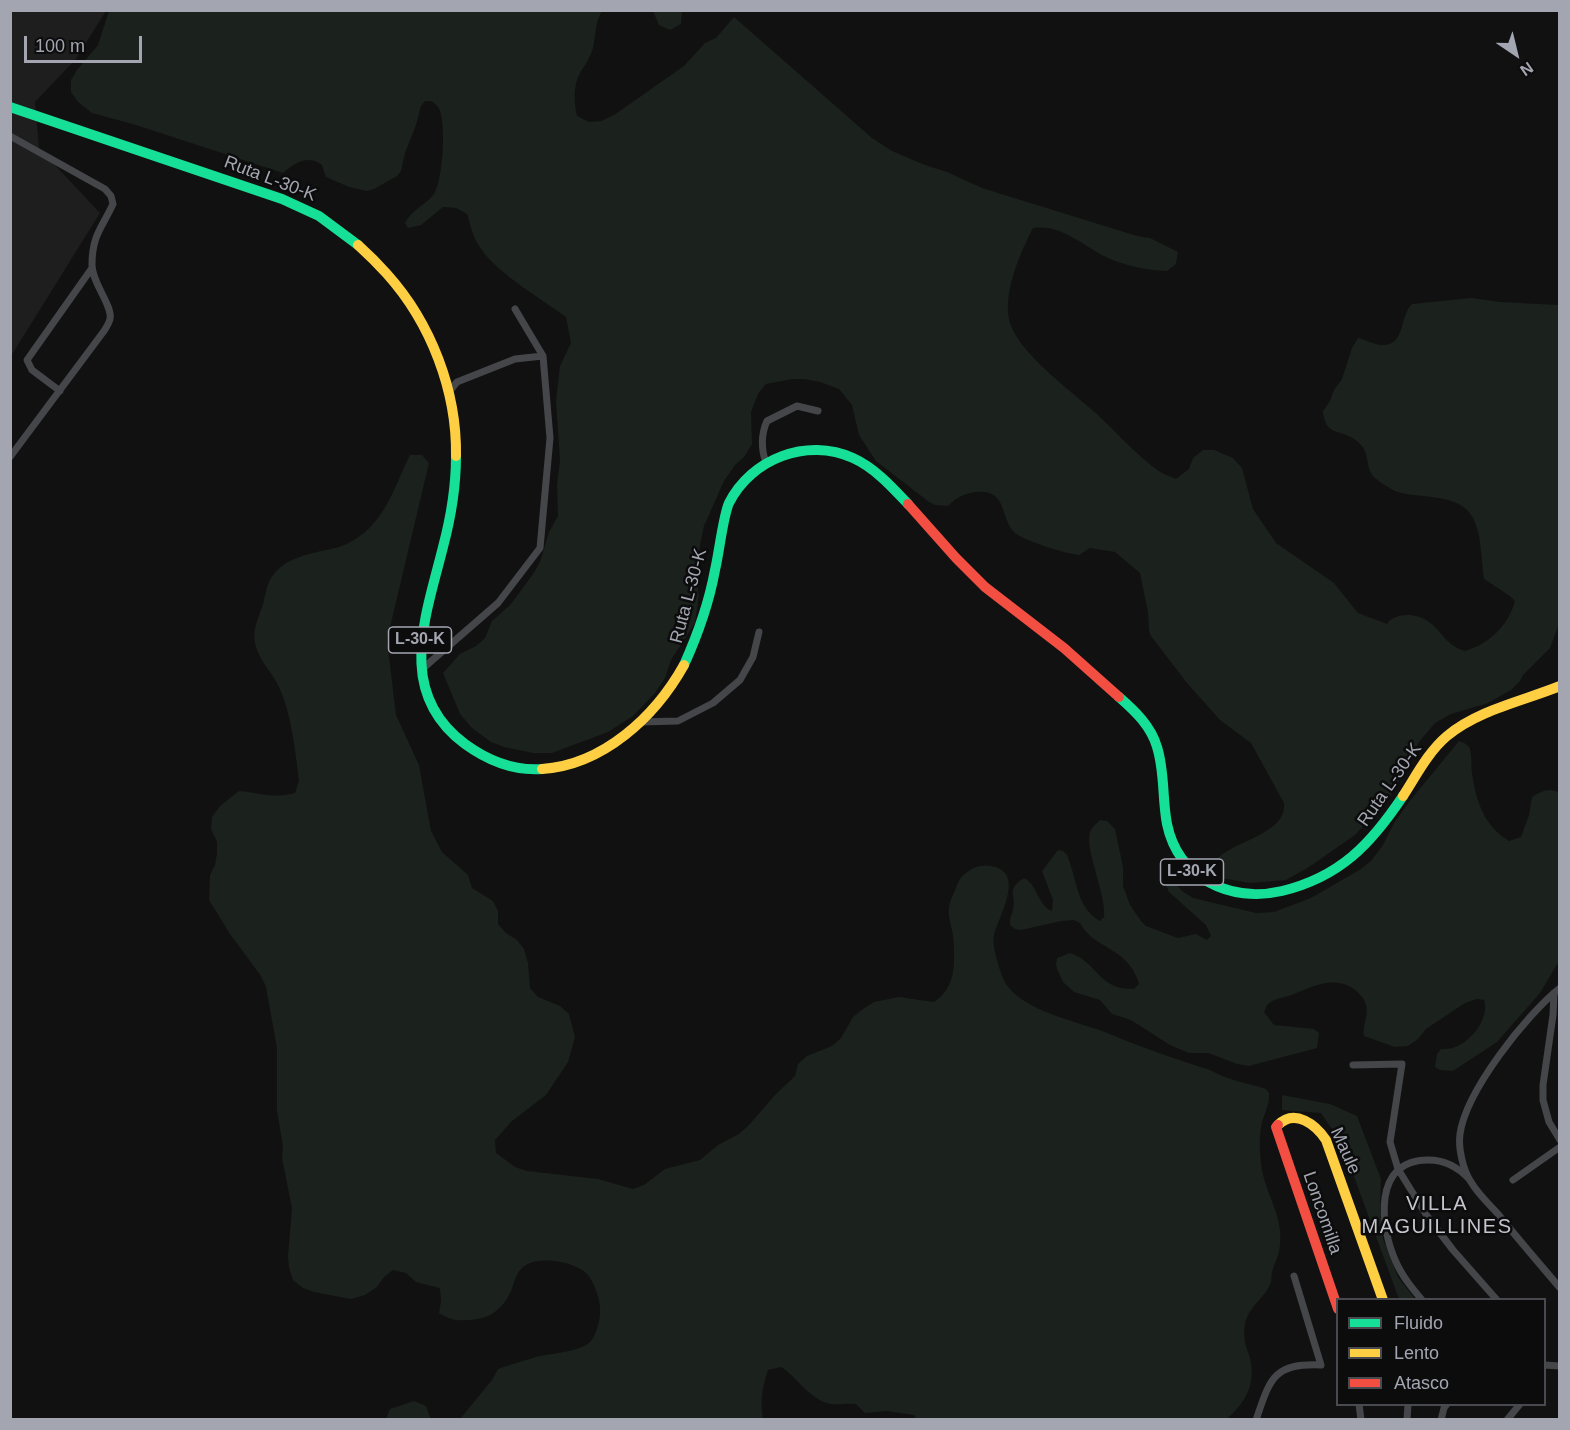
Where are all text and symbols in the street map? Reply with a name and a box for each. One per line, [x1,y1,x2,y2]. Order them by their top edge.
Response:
scale bar [27,24,146,62]
north arrow [1486,24,1546,84]
text: 100 m [35,36,85,56]
text: N [1517,59,1536,79]
street label: Ruta L-30-K [221,152,319,206]
street label: Ruta L-30-K [666,546,712,646]
road number: L-30-K [388,627,452,653]
street label: Ruta L-30-K [1353,739,1427,831]
road number: L-30-K [1160,859,1224,885]
street label: Maule [1325,1124,1365,1178]
street label: Loncomilla [1298,1169,1346,1257]
district label: VILLA MAGUILLINES [1362,1192,1512,1239]
legend [1336,1298,1546,1406]
text: Fluido [1394,1313,1443,1333]
text: Lento [1394,1343,1439,1363]
text: Atasco [1394,1373,1449,1393]

